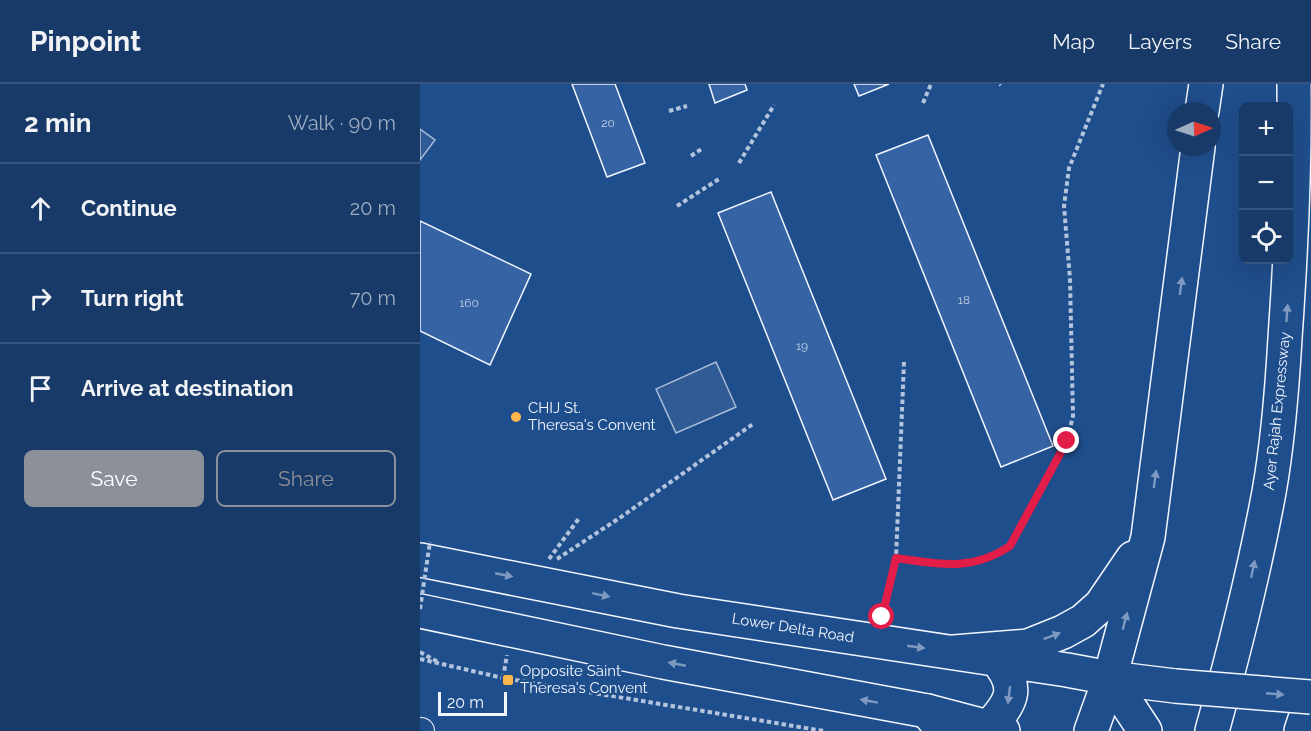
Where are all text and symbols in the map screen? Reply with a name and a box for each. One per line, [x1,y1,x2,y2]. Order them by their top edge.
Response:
text: Pinpoint [30,25,141,58]
text: Map [1052,29,1095,54]
text: Layers [1128,29,1192,54]
text: Share [1225,29,1281,54]
north arrow [1167,102,1221,156]
map controls [1239,102,1293,264]
button: + [1239,102,1293,156]
text: 2 min [24,108,91,138]
text: Walk · 90 m [288,111,396,135]
house number: 20 [601,116,615,130]
button: − [1239,156,1293,210]
icon: ahead [24,192,57,225]
text: Continue [81,195,177,221]
text: 20 m [350,196,396,220]
button: locate [1239,210,1293,264]
one-way arrow [1176,276,1186,295]
icon: right [24,282,57,315]
text: Turn right [81,285,184,311]
text: 70 m [350,286,396,310]
house number: 18 [958,293,970,307]
house number: 160 [459,296,479,310]
one-way arrow [1282,304,1292,323]
street label: Ayer Rajah Expressway [1260,331,1294,491]
house number: 19 [796,339,808,353]
icon: arrive [24,372,57,405]
text: Arrive at destination [81,375,294,401]
place label: CHIJ St. Theresa's Convent [528,399,656,434]
marker: CHIJ St. Theresa's Convent [509,410,523,424]
route end [1053,427,1079,453]
button: Save [24,450,204,507]
button: Share [216,450,396,507]
one-way arrow [1151,469,1160,488]
one-way arrow [1249,559,1258,578]
one-way arrow [495,571,514,580]
one-way arrow [591,591,610,600]
route start [868,603,894,629]
street label: Lower Delta Road [731,609,855,647]
one-way arrow [1121,612,1130,630]
one-way arrow [1043,631,1061,641]
one-way arrow [907,643,926,652]
one-way arrow [668,659,687,668]
place label: Opposite Saint Theresa's Convent [520,662,648,697]
marker: Opposite Saint Theresa's Convent [501,673,515,687]
one-way arrow [1004,686,1013,705]
scale bar [438,689,507,716]
one-way arrow [1265,689,1284,699]
text: 20 m [447,693,484,712]
one-way arrow [859,696,878,705]

